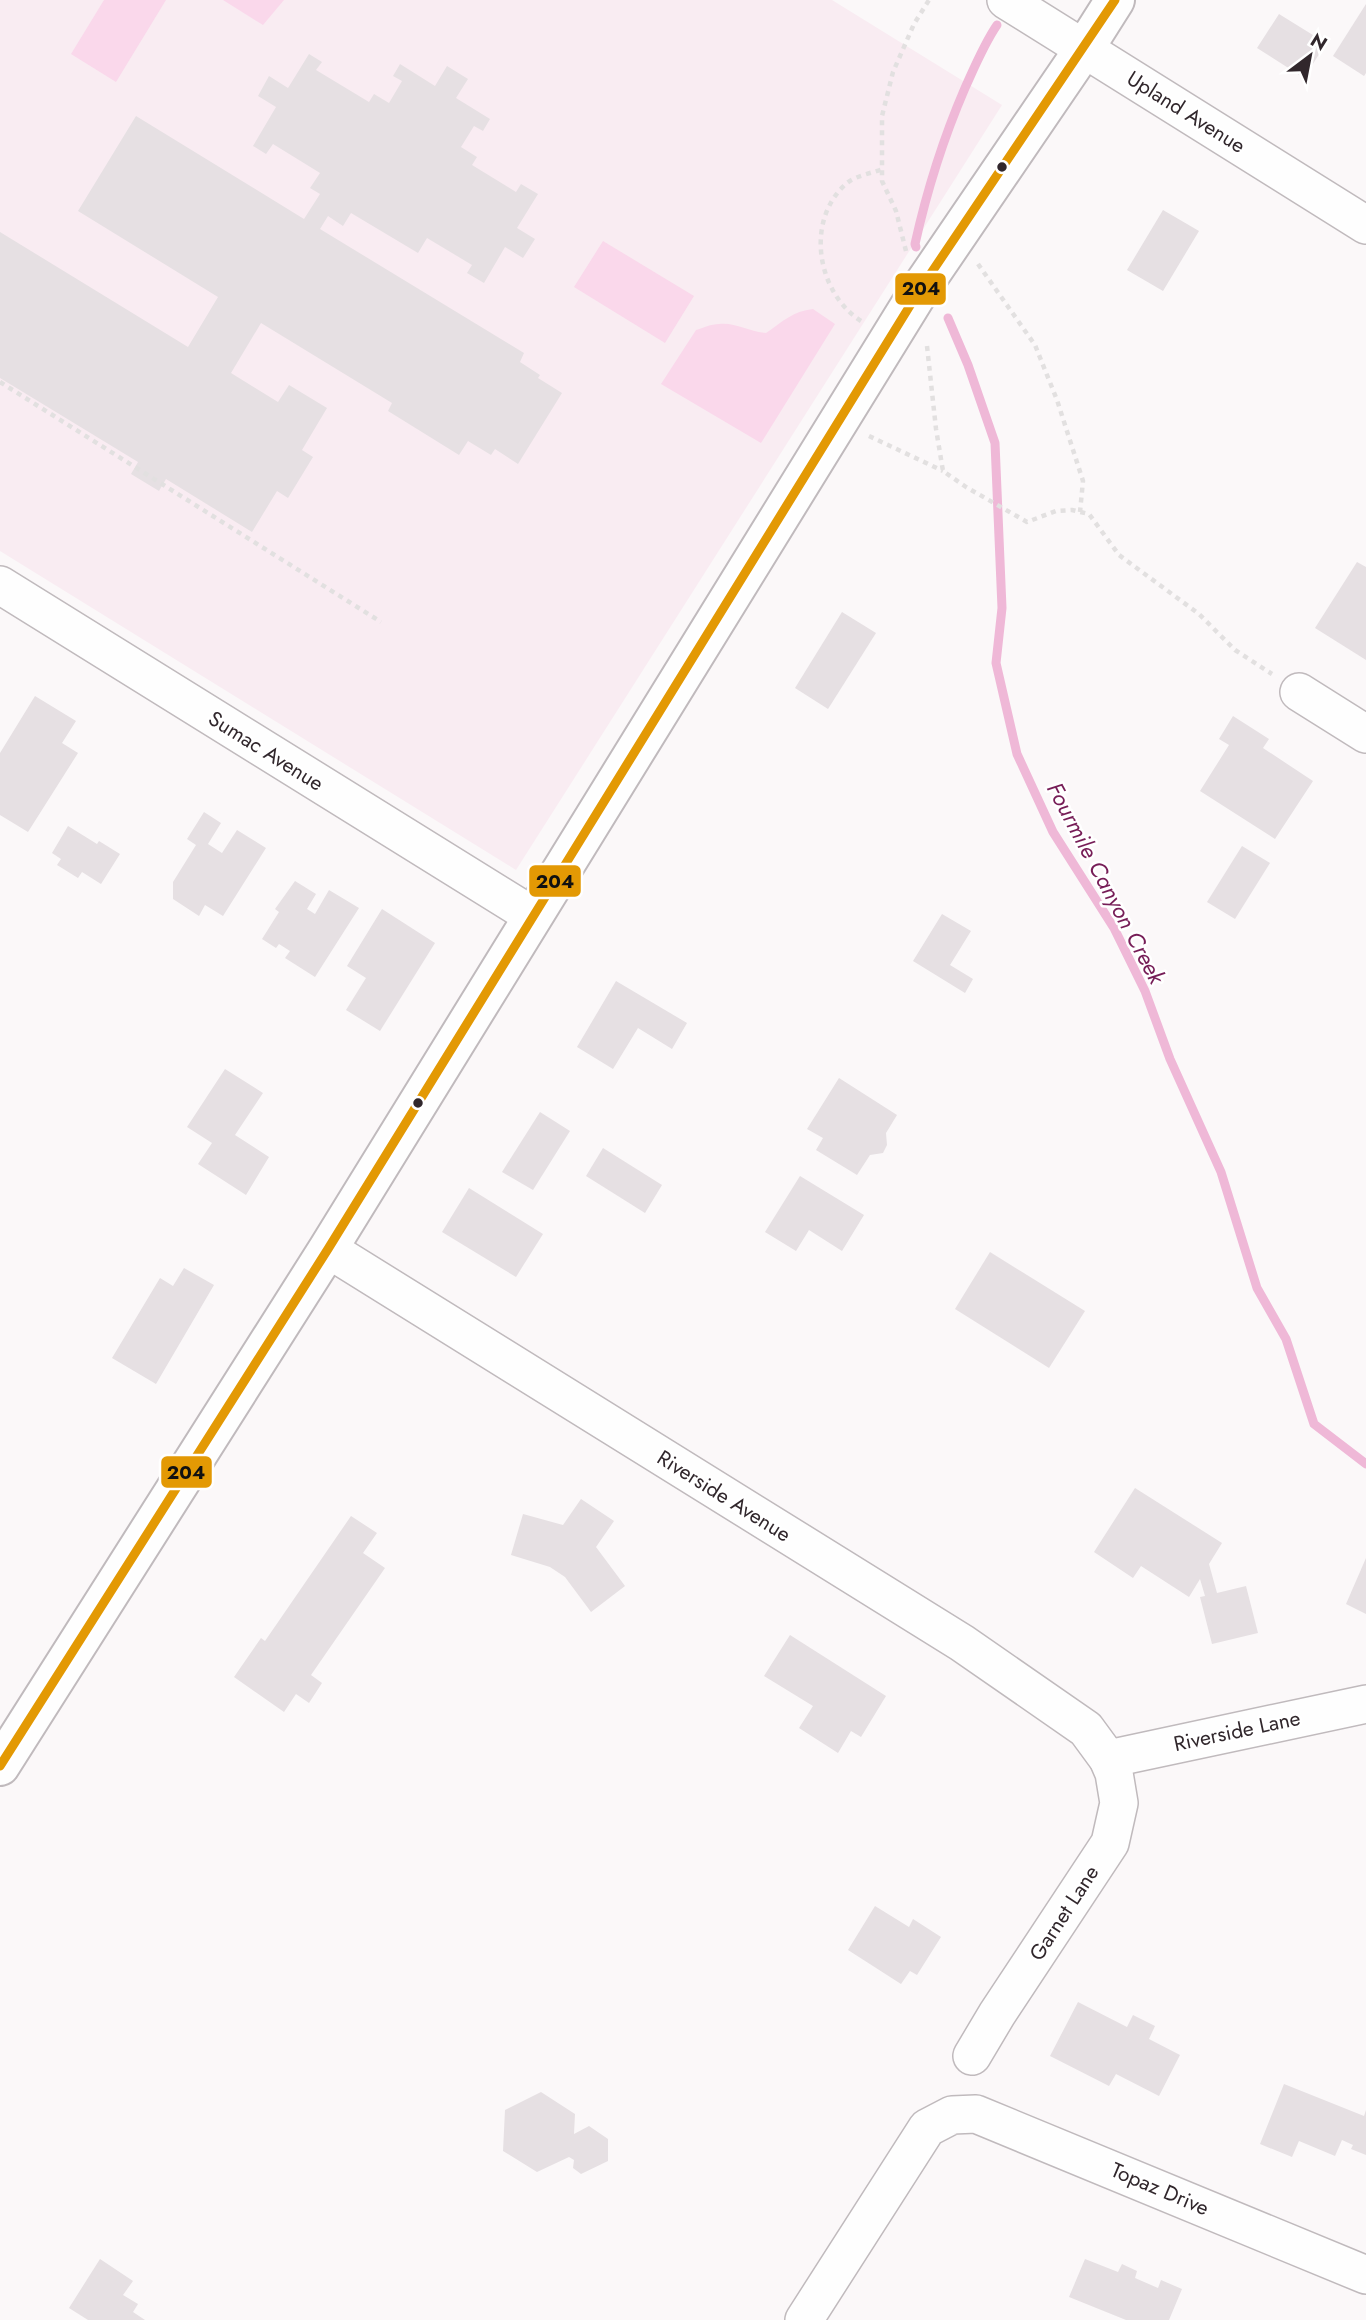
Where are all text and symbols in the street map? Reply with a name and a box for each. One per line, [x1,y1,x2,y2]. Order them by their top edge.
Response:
north arrow [1275,21,1345,91]
text: N [1305,27,1332,57]
street label: Upland Avenue [1121,64,1251,161]
unlabelled marker [995,160,1009,174]
line badge: 204 [894,272,947,306]
text: 204 [902,275,940,302]
street label: Sumac Avenue [203,704,330,798]
water label: Fourmile Canyon Creek [1038,776,1174,991]
line badge: 204 [528,864,582,898]
text: 204 [536,868,574,895]
unlabelled marker [411,1096,425,1110]
street label: Riverside Avenue [651,1443,797,1549]
line badge: 204 [160,1455,213,1489]
text: 204 [167,1459,205,1486]
street label: Riverside Lane [1171,1703,1303,1759]
street label: Garnet Lane [1022,1859,1106,1967]
street label: Topaz Drive [1106,2155,1214,2223]

